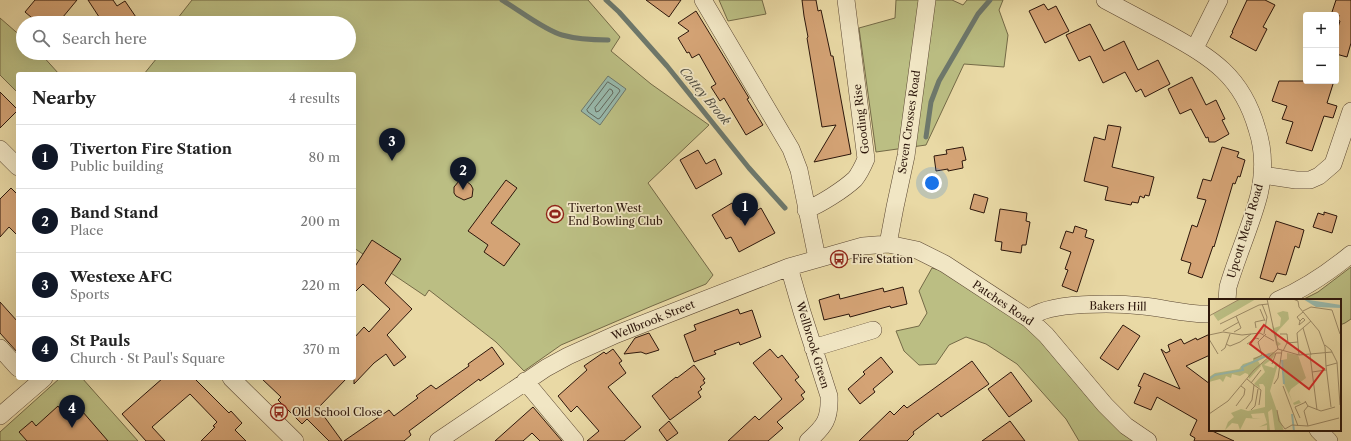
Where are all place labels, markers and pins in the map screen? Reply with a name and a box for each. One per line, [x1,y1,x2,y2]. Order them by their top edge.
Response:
pin: 3 [379,128,405,161]
pin: 2 [450,157,476,190]
pin: 1 [732,193,758,226]
place label: Tiverton West End Bowling Club [568,201,663,228]
sports icon: Tiverton West End Bowling Club [545,204,565,224]
bus stop icon: Fire Station [829,249,849,269]
place label: Fire Station [852,252,913,266]
pin: 4 [59,395,85,428]
bus stop icon: Old School Close [269,402,289,422]
place label: Old School Close [292,405,382,419]

